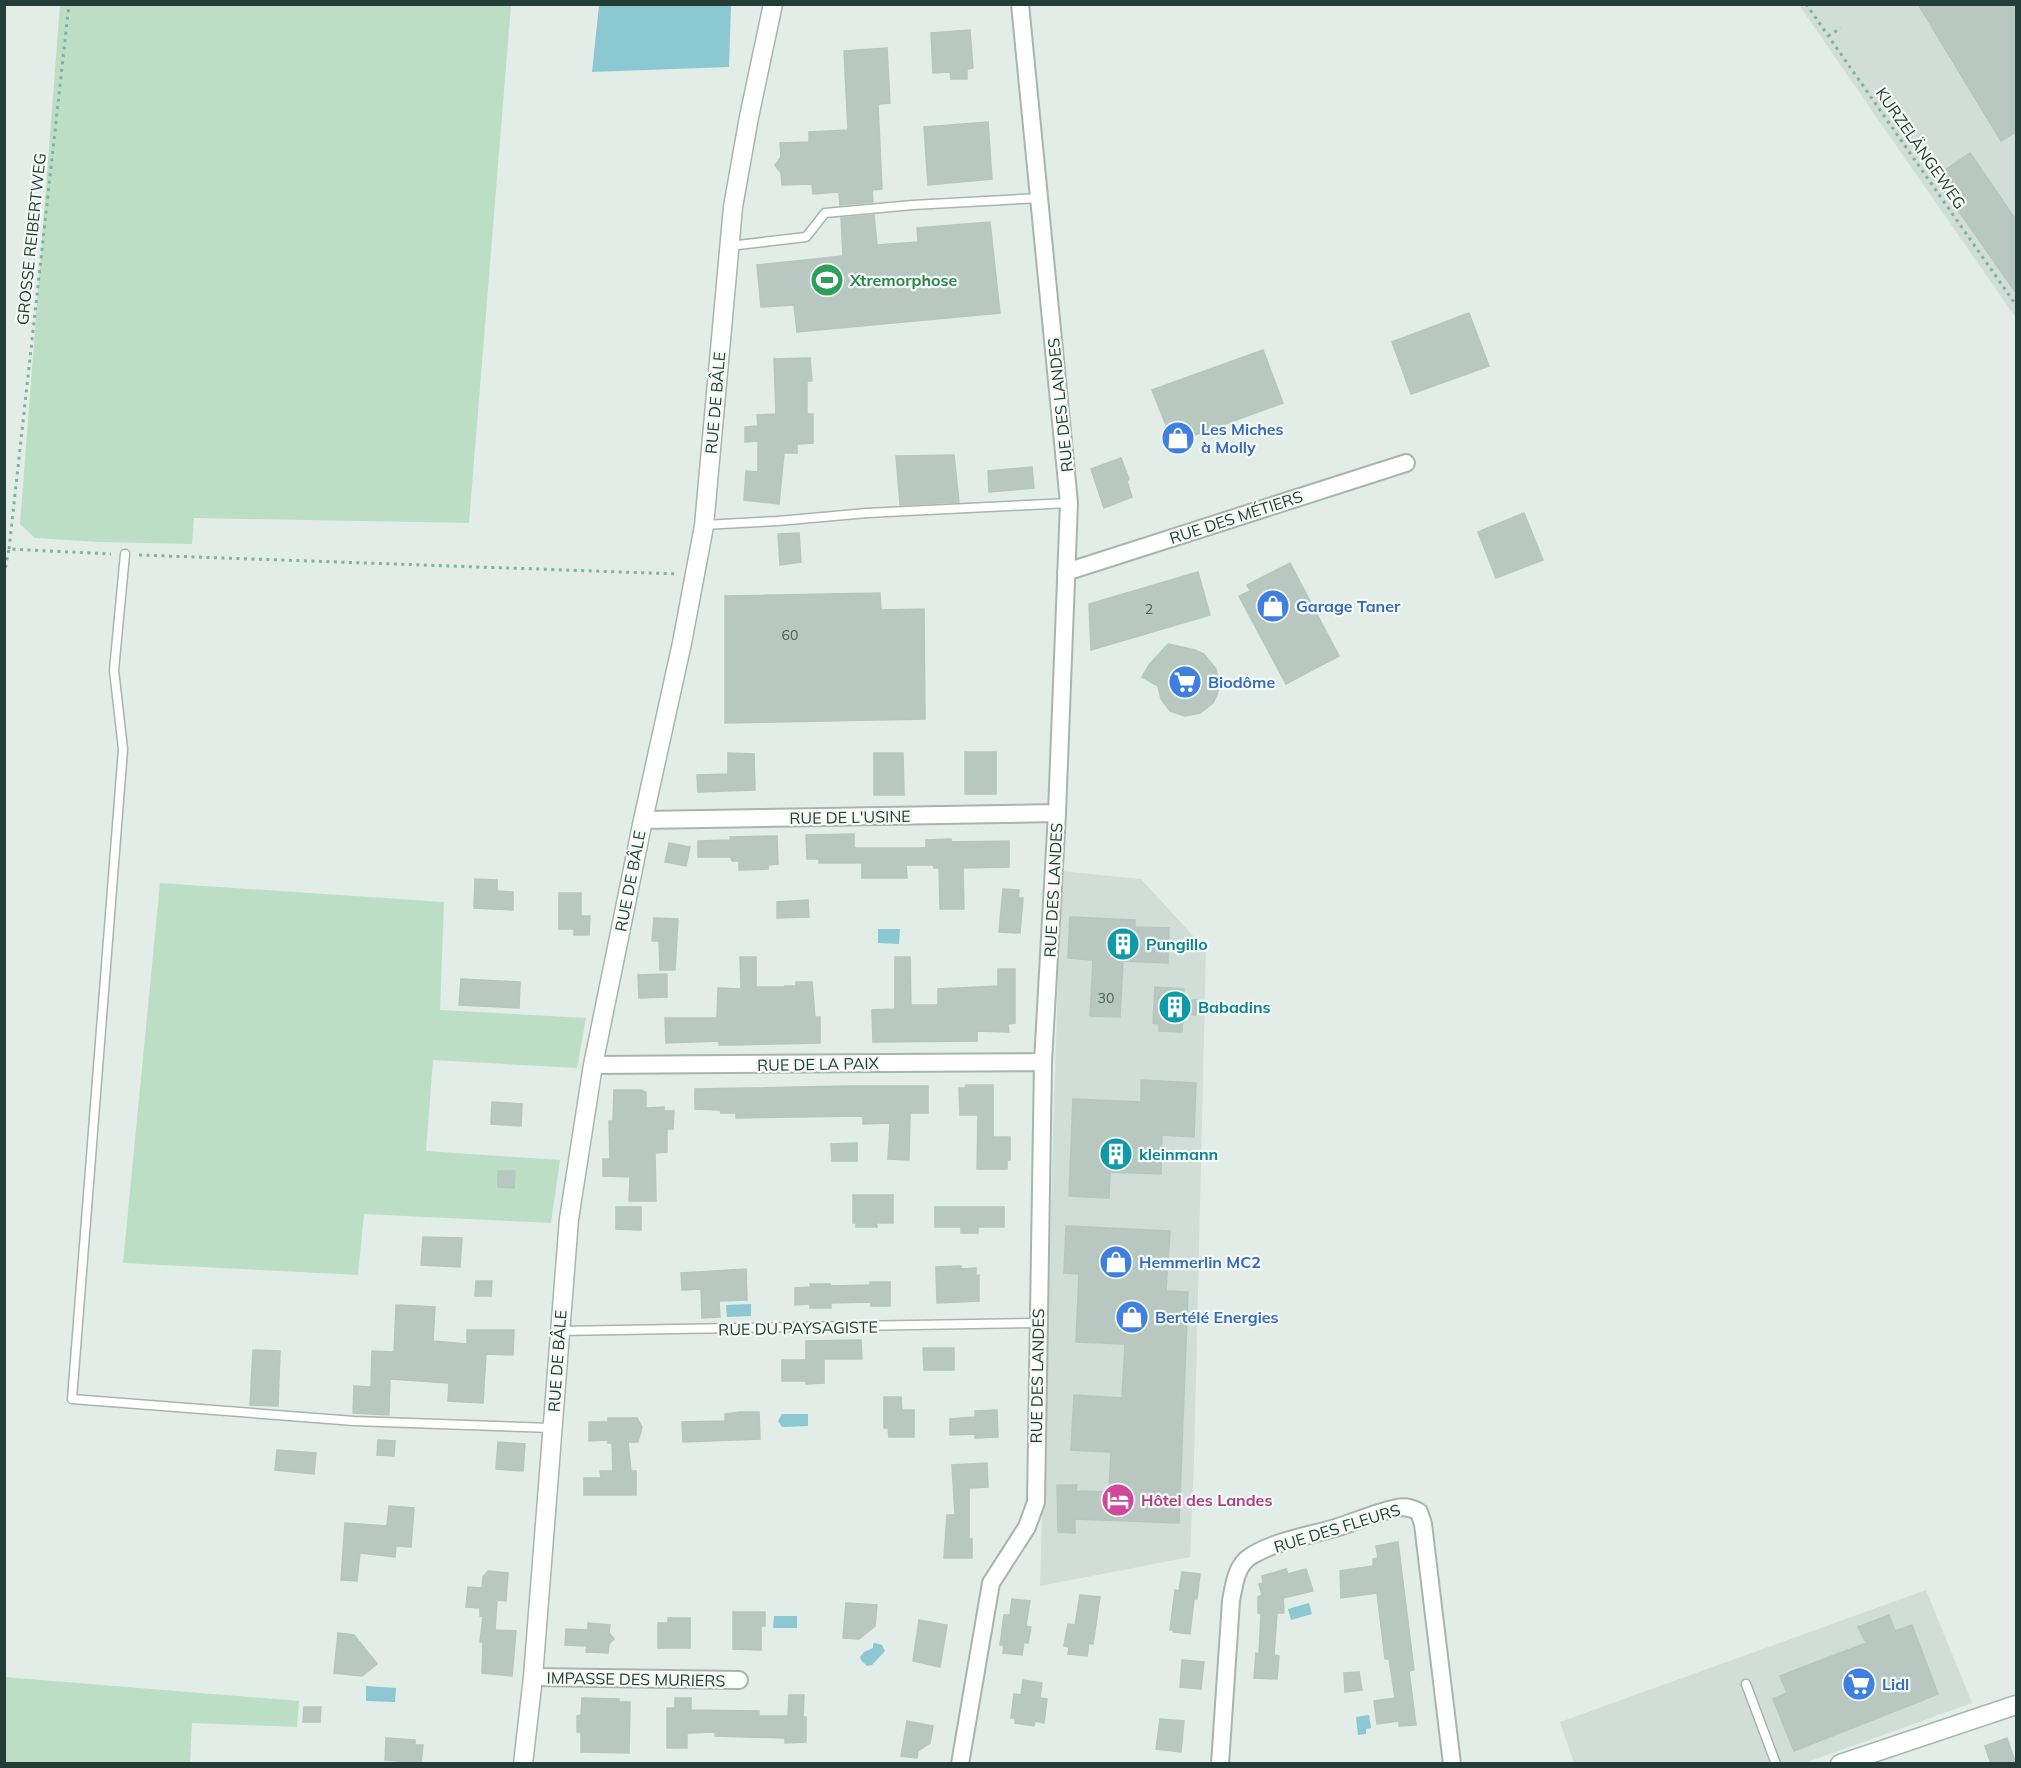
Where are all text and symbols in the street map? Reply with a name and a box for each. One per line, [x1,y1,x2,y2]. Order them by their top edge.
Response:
street label: KURZELÄNGEWEG [1872,83,1970,213]
street label: GROSSE REIBERTWEG [12,152,50,326]
sports icon: Xtremorphose [809,262,845,298]
place label: Xtremorphose [849,270,958,290]
street label: RUE DES LANDES [1043,337,1077,473]
street label: RUE DE BÂLE [701,351,729,455]
place label: Les Miches à Molly [1201,419,1284,457]
shop icon: Les Miches à Molly [1160,420,1196,456]
street label: RUE DES MÉTIERS [1167,486,1305,548]
shop icon: Garage Taner [1255,588,1291,624]
place label: Garage Taner [1296,596,1401,616]
house number: 2 [1145,600,1153,618]
house number: 60 [782,626,798,644]
supermarket icon: Biodôme [1167,664,1203,700]
place label: Biodôme [1208,672,1275,692]
street label: RUE DE L'USINE [789,806,911,828]
street label: RUE DES LANDES [1039,822,1067,958]
street label: RUE DE BÂLE [610,829,650,933]
building icon: Pungillo [1105,926,1141,962]
place label: Pungillo [1146,934,1208,954]
house number: 30 [1098,989,1114,1007]
building icon: Babadins [1157,989,1193,1025]
place label: Babadins [1198,997,1271,1017]
street label: RUE DE LA PAIX [757,1053,880,1075]
building icon: kleinmann [1098,1136,1134,1172]
place label: kleinmann [1139,1144,1218,1164]
shop icon: Hemmerlin MC2 [1098,1244,1134,1280]
place label: Hemmerlin MC2 [1139,1252,1261,1272]
shop icon: Bertélé Energies [1114,1299,1150,1335]
place label: Bertélé Energies [1155,1307,1279,1327]
street label: RUE DES LANDES [1026,1308,1048,1444]
street label: RUE DE BÂLE [543,1309,571,1413]
street label: RUE DU PAYSAGISTE [718,1317,878,1339]
hotel icon: Hôtel des Landes [1100,1482,1136,1518]
place label: Hôtel des Landes [1141,1490,1272,1510]
street label: RUE DES FLEURS [1271,1499,1403,1557]
supermarket icon: Lidl [1841,1666,1877,1702]
street label: IMPASSE DES MURIERS [546,1667,726,1691]
place label: Lidl [1882,1674,1909,1694]

